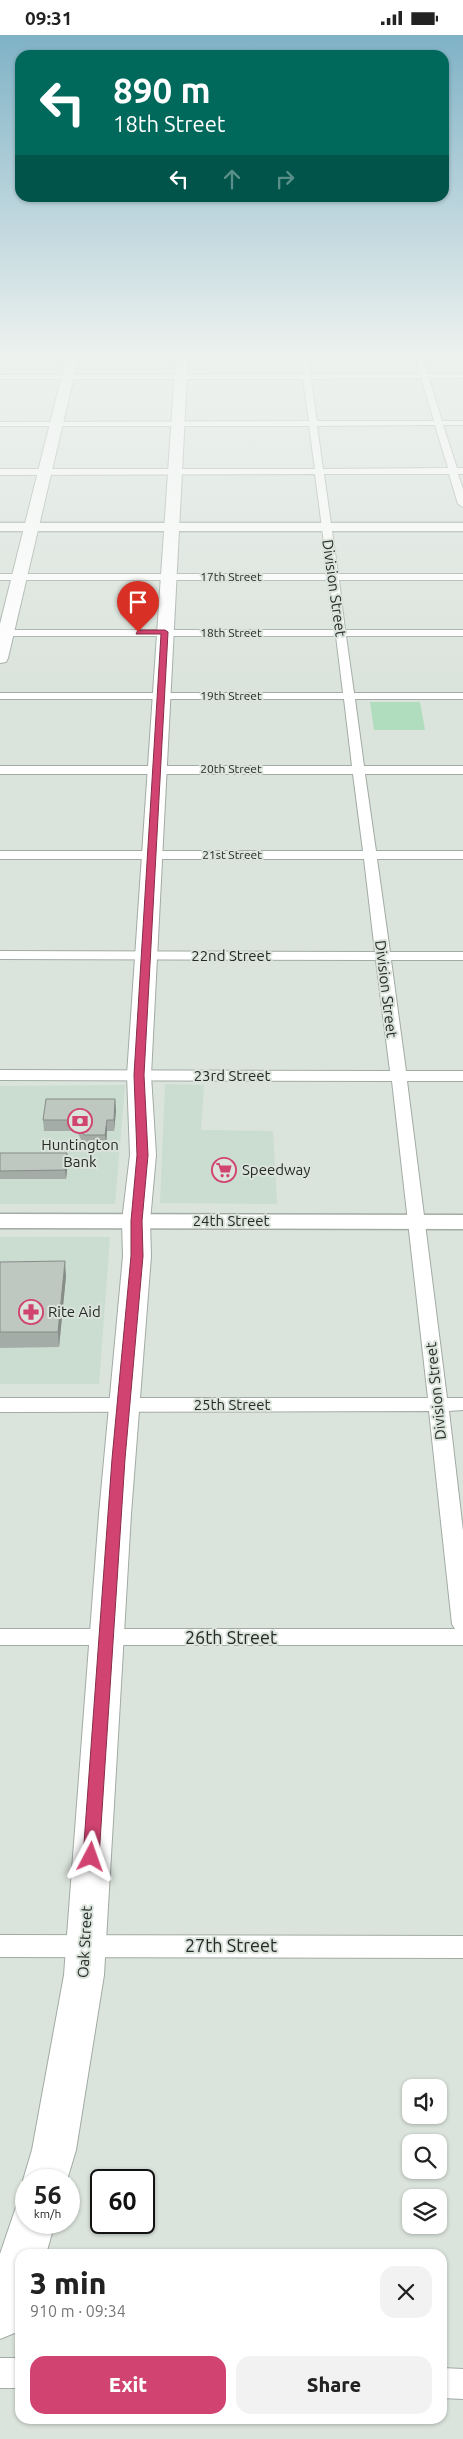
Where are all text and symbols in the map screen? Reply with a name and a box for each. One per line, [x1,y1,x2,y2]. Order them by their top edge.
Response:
text: 09:31 [25,7,73,29]
icon: left [30,70,95,135]
text: 890 m [113,70,211,110]
text: 18th Street [113,111,226,136]
icon: left [165,165,193,193]
icon: ahead [218,165,246,193]
icon: right [271,165,299,193]
street label: Division Street [319,538,350,638]
street label: 17th Street [200,570,262,583]
pin [117,581,159,632]
icon: arrive [124,588,152,616]
street label: 18th Street [200,626,262,639]
street label: 19th Street [200,689,262,702]
street label: 20th Street [200,762,262,775]
street label: 21st Street [202,848,262,861]
street label: Division Street [372,939,401,1039]
street label: 22nd Street [191,947,271,964]
street label: 23rd Street [194,1067,270,1084]
bank icon: Huntington Bank [67,1108,93,1134]
place label: Huntington Bank [41,1136,119,1170]
supermarket icon: Speedway [211,1157,237,1183]
place label: Speedway [242,1161,311,1178]
street label: 24th Street [193,1212,269,1229]
pharmacy icon: Rite Aid [18,1299,44,1325]
place label: Rite Aid [48,1303,101,1320]
street label: Division Street [422,1341,449,1441]
street label: 25th Street [194,1396,270,1413]
street label: 26th Street [185,1627,277,1647]
position arrow [64,1830,116,1882]
street label: Oak Street [74,1905,95,1978]
street label: 27th Street [185,1935,277,1955]
map controls [402,2079,447,2234]
button: sound [402,2079,447,2124]
button: search [402,2134,447,2179]
speed limit sign: 60 [90,2169,155,2234]
text: 56 [33,2181,62,2209]
button: layers [402,2189,447,2234]
text: km/h [34,2207,61,2220]
text: 3 min [30,2266,106,2300]
button: close [380,2266,432,2318]
text: 910 m · 09:34 [30,2302,126,2320]
button: Exit [30,2356,226,2414]
button: Share [236,2356,432,2414]

